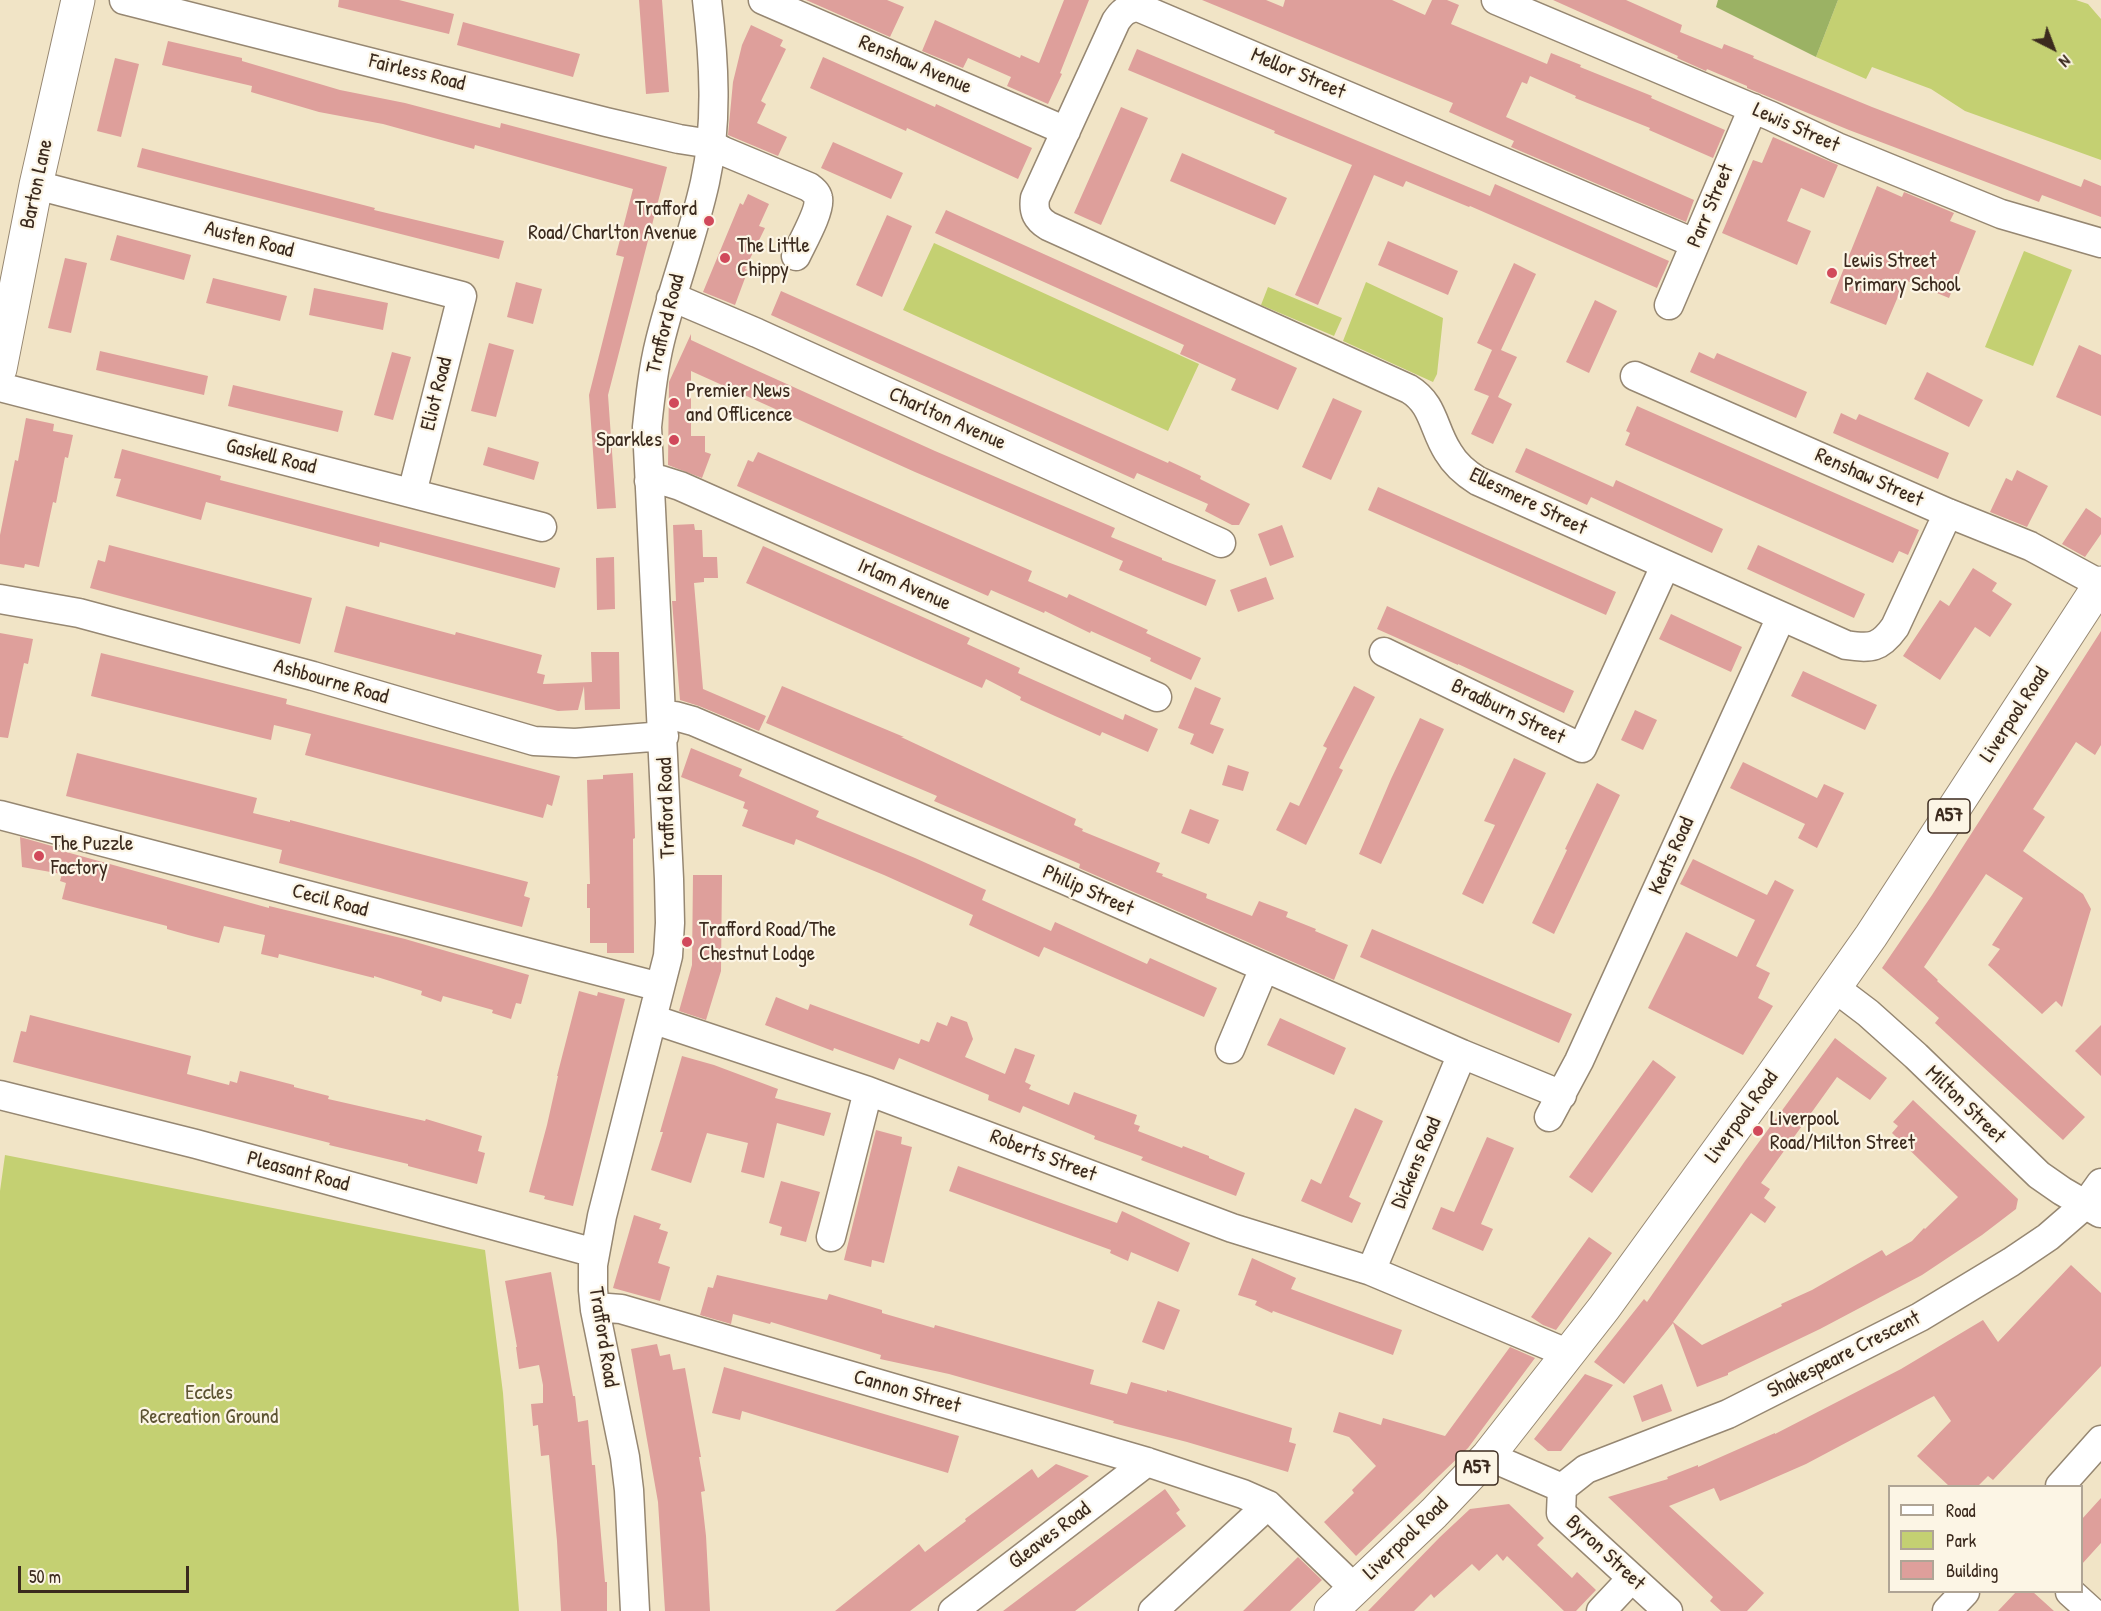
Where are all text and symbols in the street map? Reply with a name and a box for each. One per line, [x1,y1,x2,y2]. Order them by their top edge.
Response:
north arrow [2023,18,2083,78]
street label: Renshaw Avenue [855,30,975,100]
street label: Mellor Street [1247,43,1349,105]
street label: Fairless Road [366,49,468,97]
text: N [2055,50,2076,72]
street label: Lewis Street [1749,98,1843,158]
street label: Barton Lane [15,137,59,231]
street label: Parr Street [1682,160,1740,252]
place label: Trafford Road/Charlton Avenue [528,196,697,246]
marker: Trafford Road/Charlton Avenue [702,214,716,228]
street label: Austen Road [202,216,296,264]
place label: The Little Chippy [737,233,810,283]
place label: Lewis Street Primary School [1844,248,1960,298]
marker: The Little Chippy [718,251,732,265]
marker: Lewis Street Primary School [1825,266,1839,280]
street label: Trafford Road [642,272,690,376]
street label: Eliot Road [416,355,458,433]
place label: Premier News and Offlicence [686,378,792,428]
street label: Charlton Avenue [885,382,1009,456]
marker: Premier News and Offlicence [667,396,681,410]
place label: Sparkles [596,427,662,453]
marker: Sparkles [667,433,681,447]
street label: Gaskell Road [223,434,319,480]
street label: Renshaw Street [1811,443,1927,513]
street label: Ellesmere Street [1465,463,1591,541]
street label: Irlam Avenue [854,553,954,617]
street label: Ashbourne Road [271,654,391,710]
street label: Liverpool Road [1975,663,2055,767]
street label: Bradburn Street [1447,674,1569,750]
street label: Trafford Road [653,757,681,859]
road number: A57 [1928,799,1970,833]
street label: Keats Road [1644,813,1700,899]
place label: The Puzzle Factory [51,831,133,881]
marker: The Puzzle Factory [32,849,46,863]
street label: Philip Street [1039,860,1137,922]
street label: Cecil Road [289,879,371,923]
place label: Trafford Road/The Chestnut Lodge [699,917,836,967]
marker: Trafford Road/The Chestnut Lodge [680,935,694,949]
street label: Milton Street [1920,1061,2010,1149]
street label: Liverpool Road [1700,1066,1784,1168]
place label: Liverpool Road/Milton Street [1770,1106,1915,1156]
street label: Dickens Road [1387,1114,1447,1212]
street label: Roberts Street [986,1124,1100,1188]
marker: Liverpool Road/Milton Street [1751,1124,1765,1138]
street label: Pleasant Road [244,1146,352,1198]
street label: Trafford Road [583,1285,623,1389]
street label: Shakespeare Crescent [1763,1306,1925,1404]
street label: Cannon Street [850,1365,964,1419]
park label: Eccles Recreation Ground [140,1380,278,1430]
road number: A57 [1456,1451,1498,1485]
legend [1888,1485,2083,1593]
street label: Liverpool Road [1358,1492,1454,1586]
street label: Gleaves Road [1004,1497,1096,1575]
text: Road [1946,1498,1976,1523]
street label: Byron Street [1560,1510,1650,1596]
text: Park [1946,1528,1976,1553]
scale bar [21,1554,192,1592]
text: Building [1946,1558,1998,1583]
text: 50 m [29,1564,61,1589]

